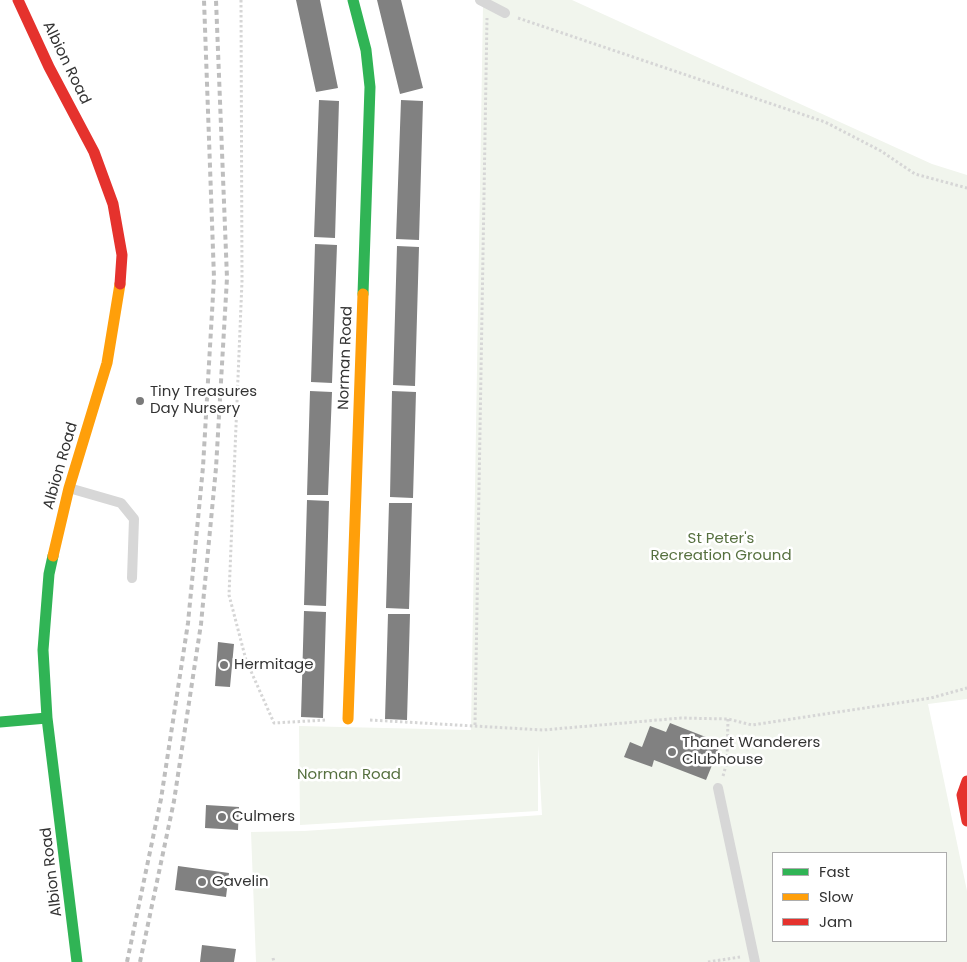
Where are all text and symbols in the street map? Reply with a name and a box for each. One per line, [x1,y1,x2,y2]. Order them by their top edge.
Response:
street label: Albion Road [38,19,94,107]
street label: Norman Road [335,306,357,410]
place label: Tiny Treasures Day Nursery [150,383,257,418]
marker: Tiny Treasures Day Nursery [134,395,146,407]
street label: Albion Road [40,420,82,512]
park label: St Peter's Recreation Ground [650,530,792,565]
place label: Hermitage [234,656,313,674]
marker: Hermitage [218,659,230,671]
place label: Thanet Wanderers Clubhouse [682,734,820,769]
marker: Thanet Wanderers Clubhouse [666,746,678,758]
park label: Norman Road [297,766,401,784]
place label: Culmers [232,808,295,826]
marker: Culmers [216,811,228,823]
street label: Albion Road [38,826,66,918]
legend [772,852,947,942]
text: Fast [819,861,850,882]
place label: Gavelin [212,873,269,891]
marker: Gavelin [196,876,208,888]
text: Slow [819,886,853,907]
text: Jam [819,911,853,932]

